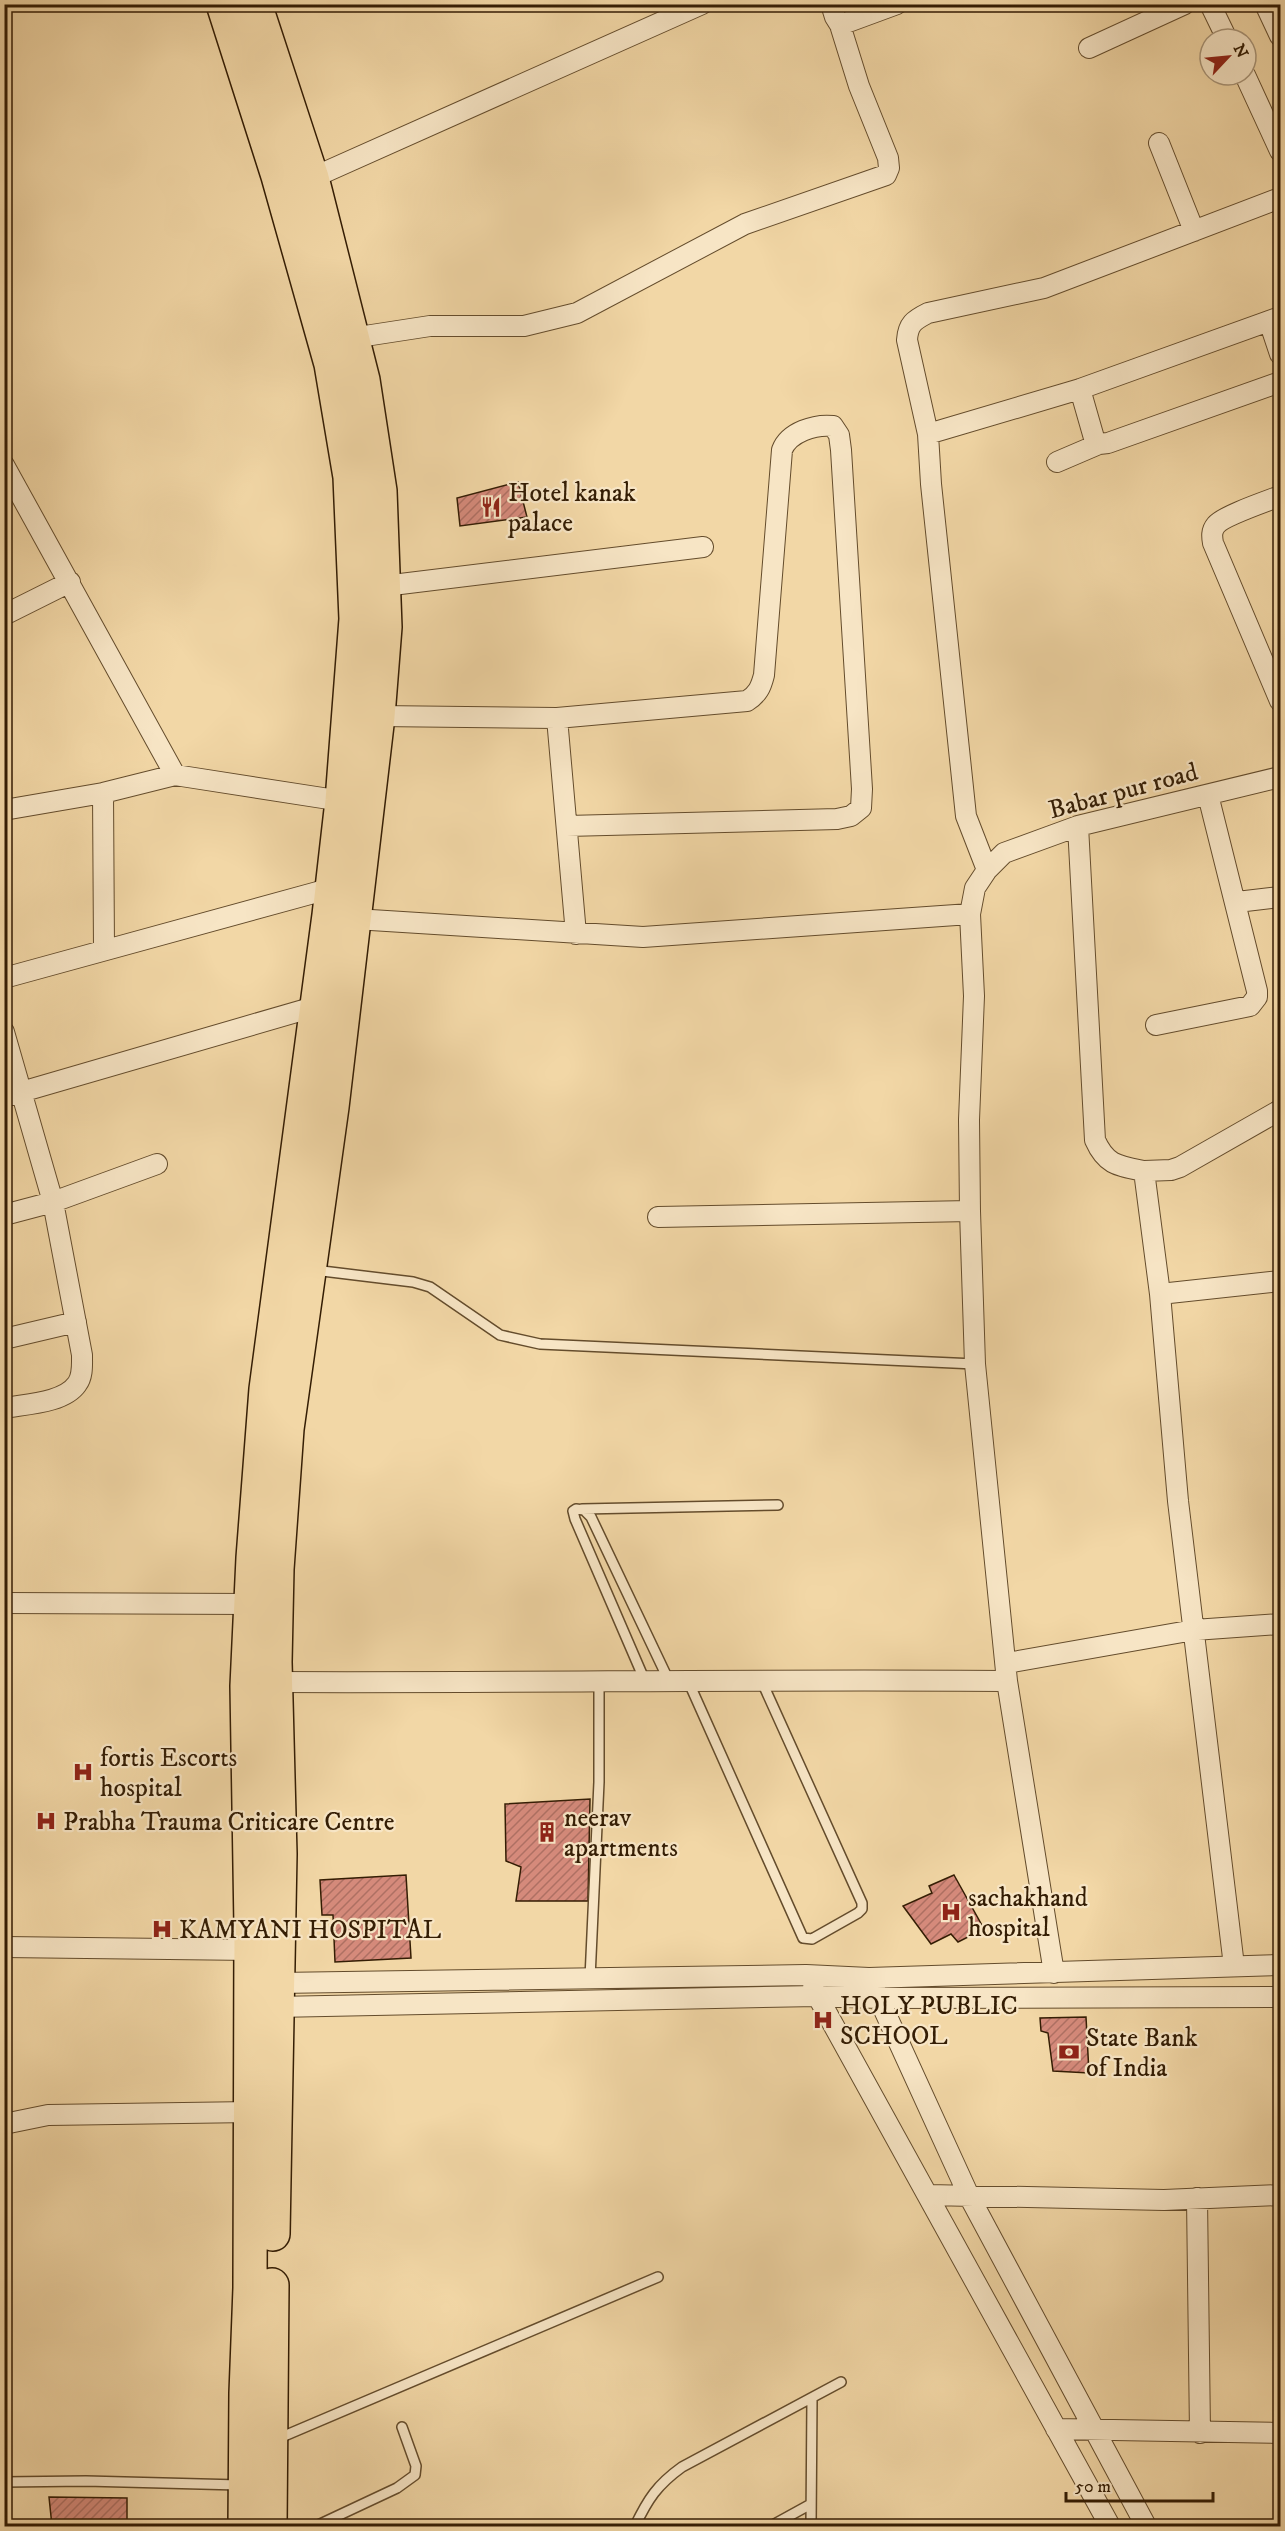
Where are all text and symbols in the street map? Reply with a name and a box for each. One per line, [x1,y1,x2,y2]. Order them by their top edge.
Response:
north arrow [1198,27,1258,87]
text: N [1229,41,1252,61]
place label: Hotel kanak palace [507,477,636,540]
restaurant icon: Hotel kanak palace [479,495,503,519]
street label: Babar pur road [1045,756,1202,827]
place label: fortis Escorts hospital [100,1742,237,1805]
hospital icon: fortis Escorts hospital [71,1760,95,1784]
place label: neerav apartments [564,1802,678,1865]
place label: Prabha Trauma Criticare Centre [63,1806,395,1839]
hospital icon: Prabha Trauma Criticare Centre [34,1809,58,1833]
building icon: neerav apartments [535,1820,559,1844]
place label: sachakhand hospital [968,1882,1088,1945]
hospital icon: sachakhand hospital [939,1900,963,1924]
place label: KAMYANI HOSPITAL [179,1914,442,1947]
hospital icon: KAMYANI HOSPITAL [150,1917,174,1941]
place label: HOLY PUBLIC SCHOOL [840,1990,1018,2053]
hospital icon: HOLY PUBLIC SCHOOL [811,2008,835,2032]
place label: State Bank of India [1086,2022,1198,2085]
bank icon: State Bank of India [1057,2040,1081,2064]
scale bar [1066,2465,1213,2503]
text: 50 m [1075,2476,1111,2498]

